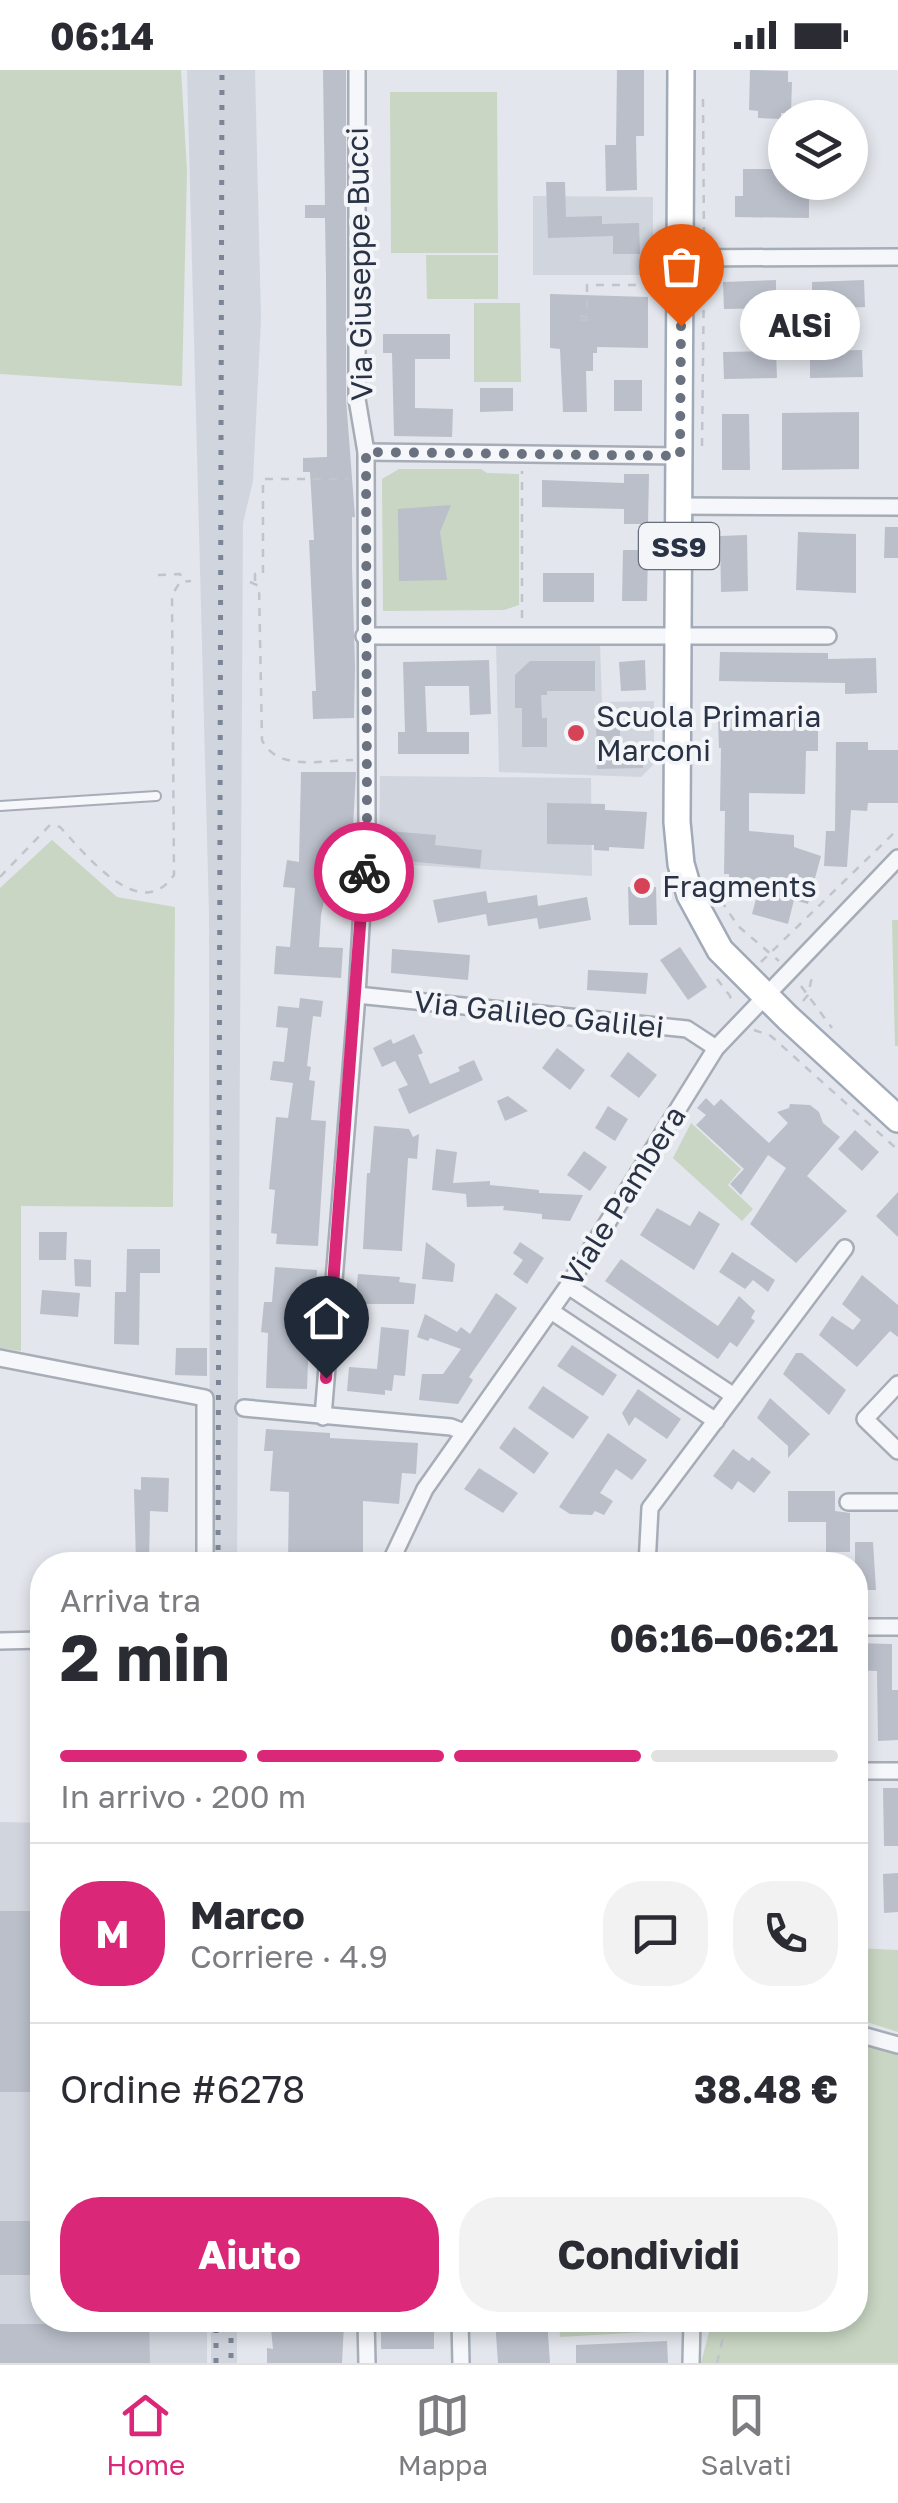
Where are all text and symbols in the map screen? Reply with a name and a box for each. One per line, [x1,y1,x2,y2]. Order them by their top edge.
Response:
text: 06:14 [50,13,154,58]
map controls [768,100,868,200]
button: layers [768,100,868,200]
street label: Via Giuseppe Bucci [339,127,379,401]
pin [639,224,724,327]
icon: bag [654,239,709,294]
callout: AlSi [741,291,861,361]
text: AlSi [768,306,832,344]
road number: SS9 [639,523,719,569]
place label: Scuola Primaria Marconi [596,698,821,768]
marker: Scuola Primaria Marconi [565,722,587,744]
courier [314,822,414,922]
icon: bike [337,845,392,900]
place label: Fragments [662,868,817,904]
marker: Fragments [631,875,653,897]
street label: Via Galileo Galilei [412,983,666,1045]
street label: Viale Pambera [553,1099,693,1293]
pin [284,1276,369,1379]
icon: home [299,1291,354,1346]
text: Arriva tra [60,1581,201,1619]
text: 06:16–06:21 [609,1615,838,1660]
text: 2 min [60,1617,230,1695]
text: In arrivo · 200 m [60,1777,306,1815]
button: chat [603,1881,708,1986]
button: phone [733,1881,838,1986]
text: Marco [190,1892,305,1937]
text: M [96,1911,129,1956]
text: Corriere · 4.9 [190,1937,388,1975]
text: Ordine #6278 [60,2066,305,2111]
text: 38.48 € [694,2066,838,2111]
button: Aiuto [60,2197,439,2312]
button: Condividi [459,2197,838,2312]
tab: Home [106,2388,185,2481]
tab: Mappa [398,2388,488,2481]
tab: Salvati [700,2388,792,2481]

